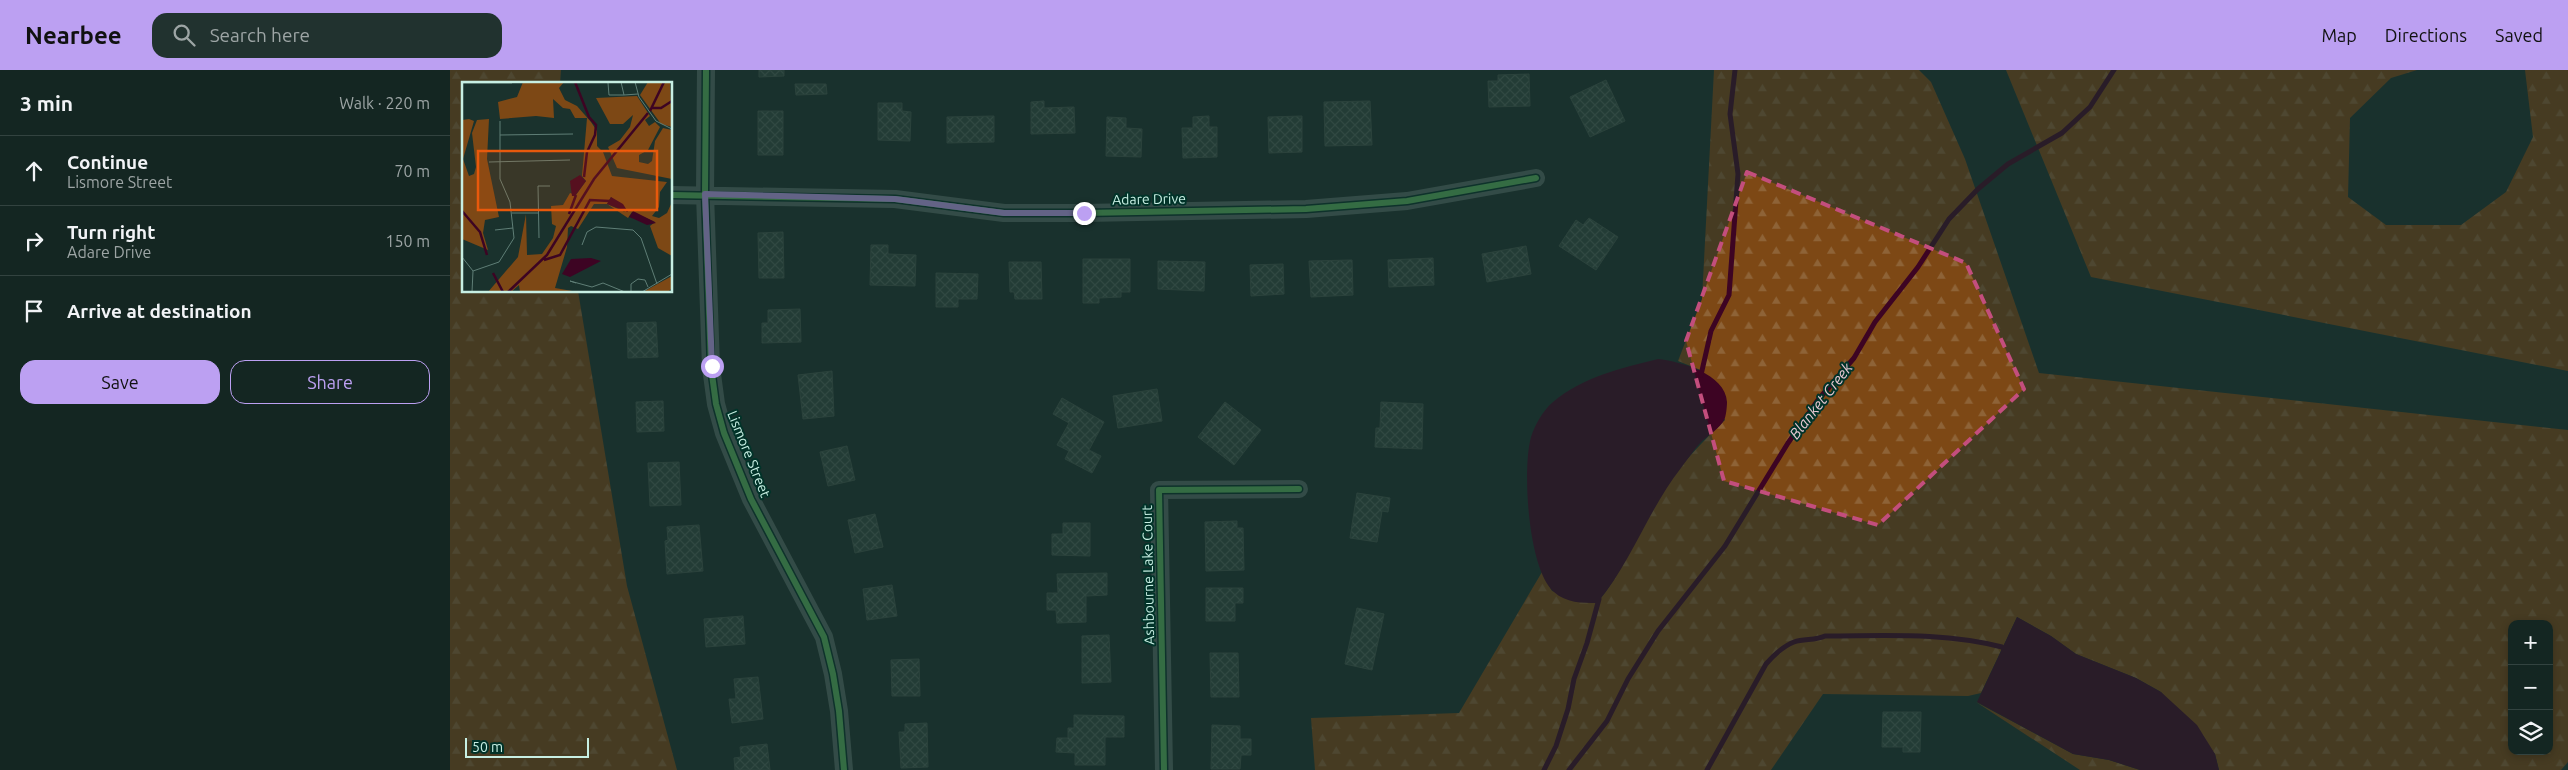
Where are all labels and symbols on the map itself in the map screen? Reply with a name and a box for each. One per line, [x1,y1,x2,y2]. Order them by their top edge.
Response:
inset map [462,82,672,292]
street label: Adare Drive [1112,190,1186,208]
route end [1073,202,1096,225]
route start [701,355,724,378]
water label: Blanket Creek [1786,359,1856,442]
street label: Lismore Street [724,408,774,500]
street label: Ashbourne Lake Court [1139,505,1157,645]
scale bar [465,735,589,758]

